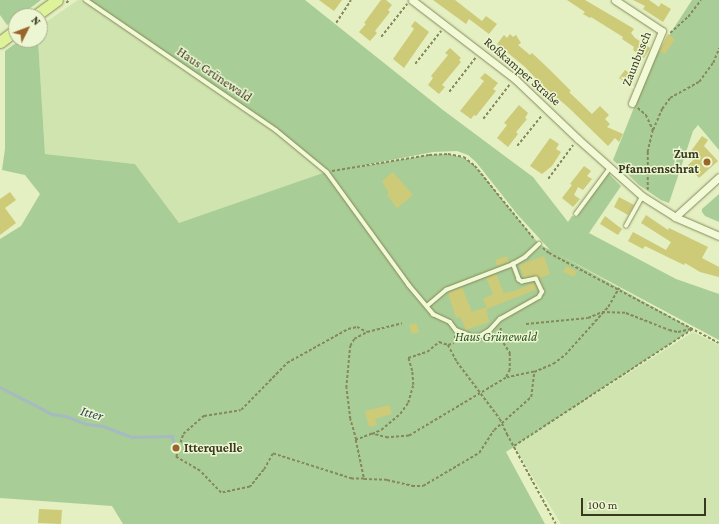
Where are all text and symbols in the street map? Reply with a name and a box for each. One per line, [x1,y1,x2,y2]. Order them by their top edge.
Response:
north arrow [8,8,48,48]
text: N [29,14,43,27]
street label: Zaunbusch [619,29,655,89]
street label: Roßkamper Straße [480,34,564,110]
street label: Haus Grünewald [174,44,254,106]
place label: Zum Pfannenschrat [618,147,699,178]
marker: Zum Pfannenschrat [702,157,712,167]
park label: Haus Grünewald [455,329,537,345]
water label: Itter [79,402,105,424]
place label: Itterquelle [184,440,242,456]
marker: Itterquelle [171,443,181,453]
scale bar [583,490,708,516]
text: 100 m [588,498,617,512]

